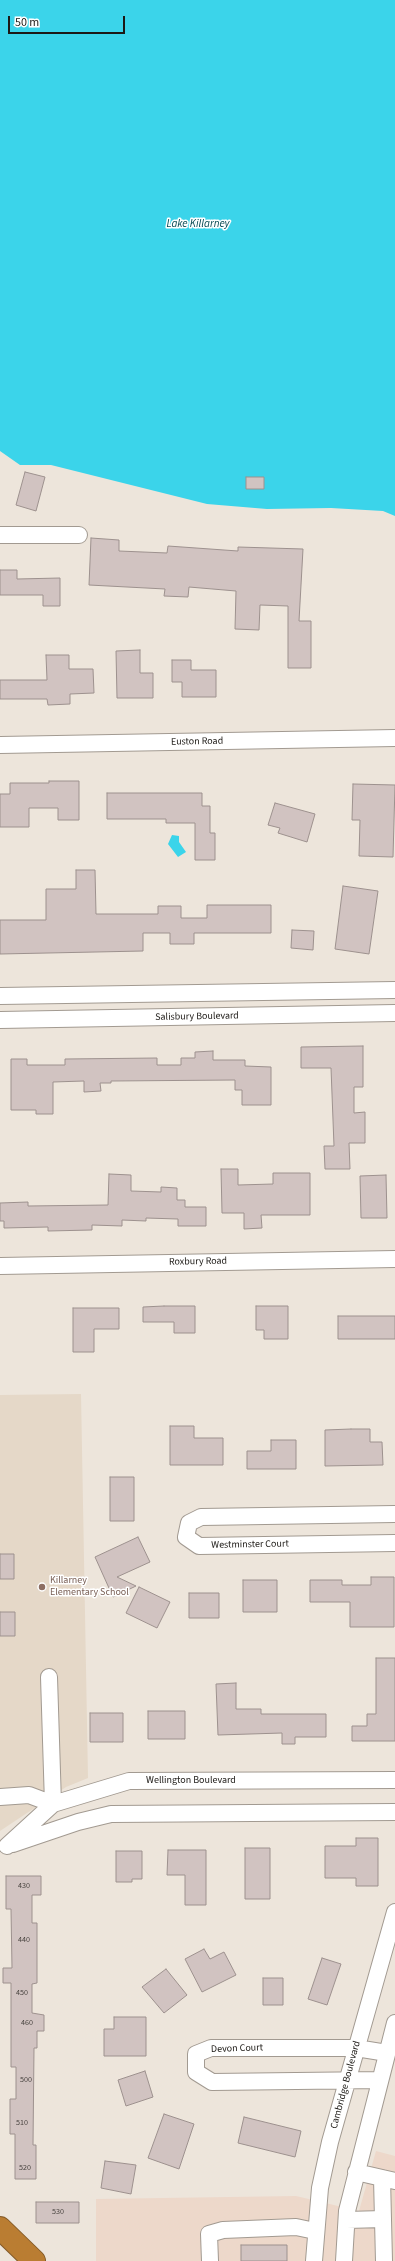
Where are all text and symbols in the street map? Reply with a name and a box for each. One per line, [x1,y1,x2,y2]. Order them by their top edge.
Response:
scale bar [10,8,127,34]
text: 50 m [15,14,39,31]
water label: Lake Killarney [166,218,230,232]
street label: Euston Road [171,736,223,748]
street label: Salisbury Boulevard [155,1010,239,1024]
street label: Roxbury Road [169,1255,227,1269]
street label: Westminster Court [211,1538,289,1552]
place label: Killarney Elementary School [50,1575,129,1598]
marker: Killarney Elementary School [37,1582,47,1592]
street label: Wellington Boulevard [146,1775,236,1787]
house number: 430 [18,1881,30,1891]
house number: 440 [18,1935,30,1945]
house number: 450 [16,1988,28,1998]
house number: 460 [21,2018,33,2028]
street label: Cambridge Boulevard [328,2040,364,2130]
street label: Devon Court [211,2042,263,2056]
house number: 500 [20,2075,32,2085]
house number: 510 [16,2118,28,2128]
house number: 520 [19,2163,31,2173]
house number: 530 [52,2207,64,2217]

